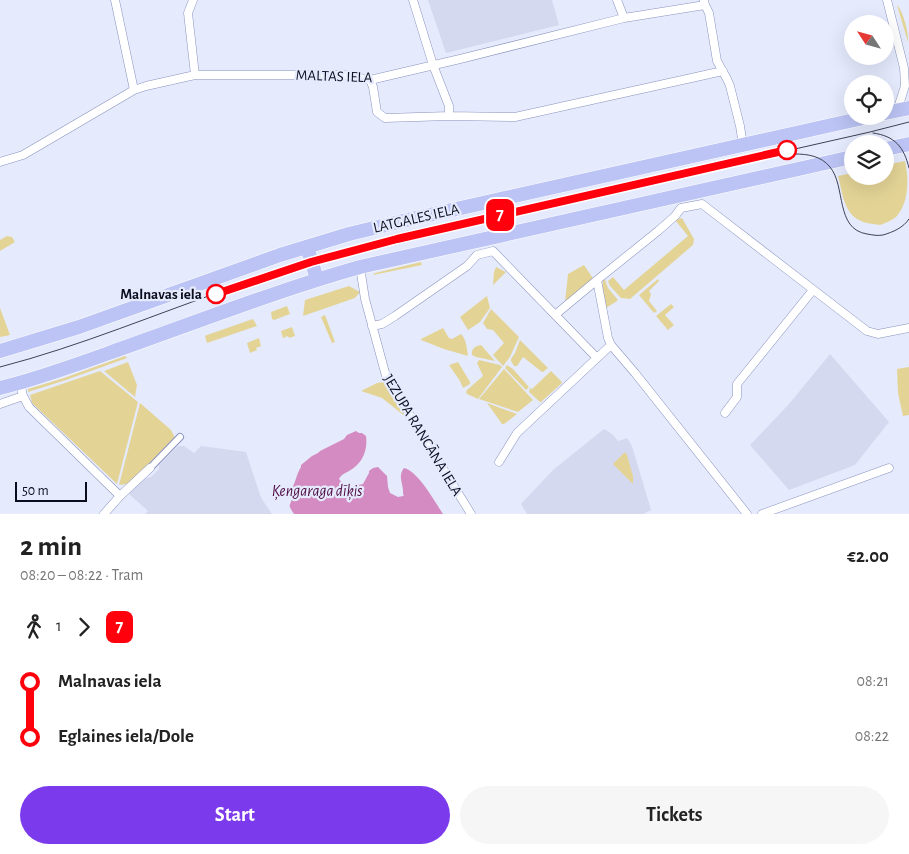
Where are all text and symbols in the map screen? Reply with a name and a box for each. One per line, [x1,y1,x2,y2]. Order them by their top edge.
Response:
north arrow [844,15,894,65]
map controls [844,15,894,185]
street label: MALTAS IELA [295,68,373,85]
button: locate [844,75,894,125]
button: layers [844,135,894,185]
unlabelled marker [777,140,797,160]
line badge: 7 [484,199,516,231]
street label: LATGALES IELA [372,201,461,236]
text: 7 [496,206,504,224]
marker: Malnavas iela [206,284,226,304]
place label: Malnavas iela [120,287,202,302]
street label: JEZUPA RANCĀNA IELA [381,372,465,499]
scale bar [15,479,88,502]
water label: Ķengaraga dīķis [272,483,362,501]
text: 50 m [22,484,49,498]
text: 2 min [20,533,82,561]
text: €2.00 [847,547,889,566]
text: 08:20 – 08:22 · Tram [20,567,143,583]
icon: walk [20,613,48,641]
icon: forward [70,613,98,641]
text: 1 [56,618,62,634]
text: 7 [116,618,123,636]
text: Malnavas iela [58,672,162,691]
text: 08:21 [857,673,889,689]
text: Eglaines iela/Dole [58,727,194,746]
text: 08:22 [855,728,889,744]
button: Start [20,786,450,844]
button: Tickets [460,786,889,844]

